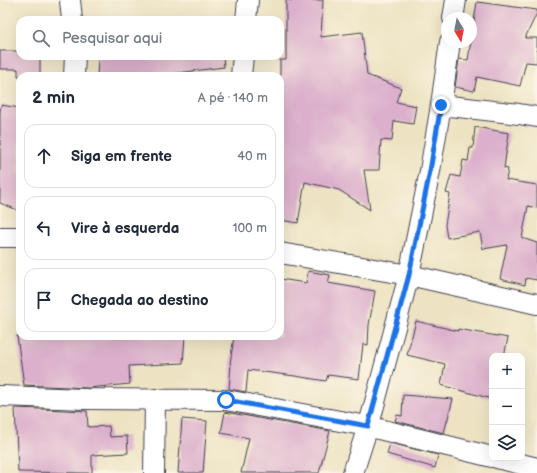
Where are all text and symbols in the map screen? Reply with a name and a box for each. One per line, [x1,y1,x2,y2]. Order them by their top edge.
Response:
north arrow [441,12,477,48]
search box [16,16,284,60]
icon: search [30,27,52,49]
text: Pesquisar aqui [62,29,162,48]
text: 2 min [32,88,75,108]
text: A pé · 140 m [198,90,268,106]
route end [432,96,450,114]
icon: ahead [33,145,55,167]
text: Siga em frente [71,147,172,166]
text: 40 m [237,148,267,164]
icon: left [33,217,55,239]
text: Vire à esquerda [71,219,179,238]
text: 100 m [232,220,267,236]
icon: arrive [33,289,55,311]
text: Chegada ao destino [71,291,209,310]
map controls [489,353,525,461]
button: + [489,353,525,389]
button: − [489,389,525,425]
route start [217,391,235,409]
button: layers [489,425,525,461]

